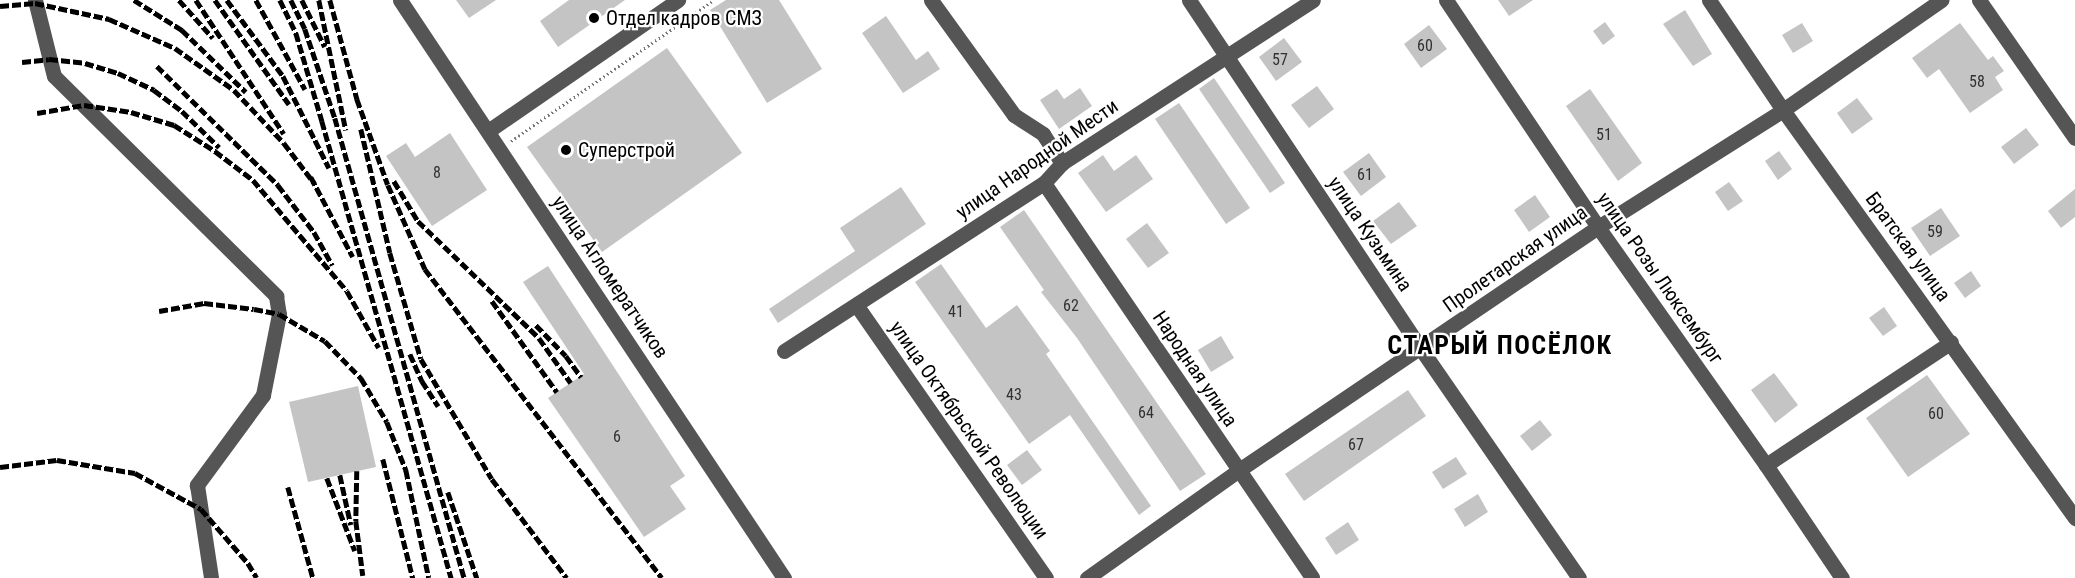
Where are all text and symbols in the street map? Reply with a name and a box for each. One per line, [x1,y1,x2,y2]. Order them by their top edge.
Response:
place label: Отдел кадров СМЗ [606,6,762,30]
marker: Отдел кадров СМЗ [587,11,601,25]
house number: 60 [1417,36,1433,56]
house number: 57 [1272,50,1288,70]
house number: 58 [1969,72,1985,92]
street label: улица Народной Мести [951,94,1123,224]
house number: 51 [1596,125,1612,145]
place label: Суперстрой [578,138,675,162]
marker: Суперстрой [559,143,573,157]
house number: 8 [433,163,441,183]
house number: 61 [1357,165,1373,185]
street label: улица Кузьмина [1323,172,1417,296]
street label: улица Розы Люксембург [1592,188,1728,368]
street label: Братская улица [1860,188,1956,306]
street label: улица Агломератчиков [547,191,673,363]
street label: Пролетарская улица [1438,200,1592,318]
house number: 59 [1927,222,1943,242]
house number: 62 [1063,296,1079,316]
house number: 41 [948,302,964,322]
street label: Народная улица [1148,307,1242,431]
street label: улица Октябрьской Революции [884,316,1054,544]
district label: СТАРЫЙ ПОСЁЛОК [1387,330,1613,362]
house number: 43 [1006,385,1022,405]
house number: 64 [1138,403,1154,423]
house number: 60 [1928,404,1944,424]
house number: 6 [613,427,621,447]
house number: 67 [1348,435,1364,455]

